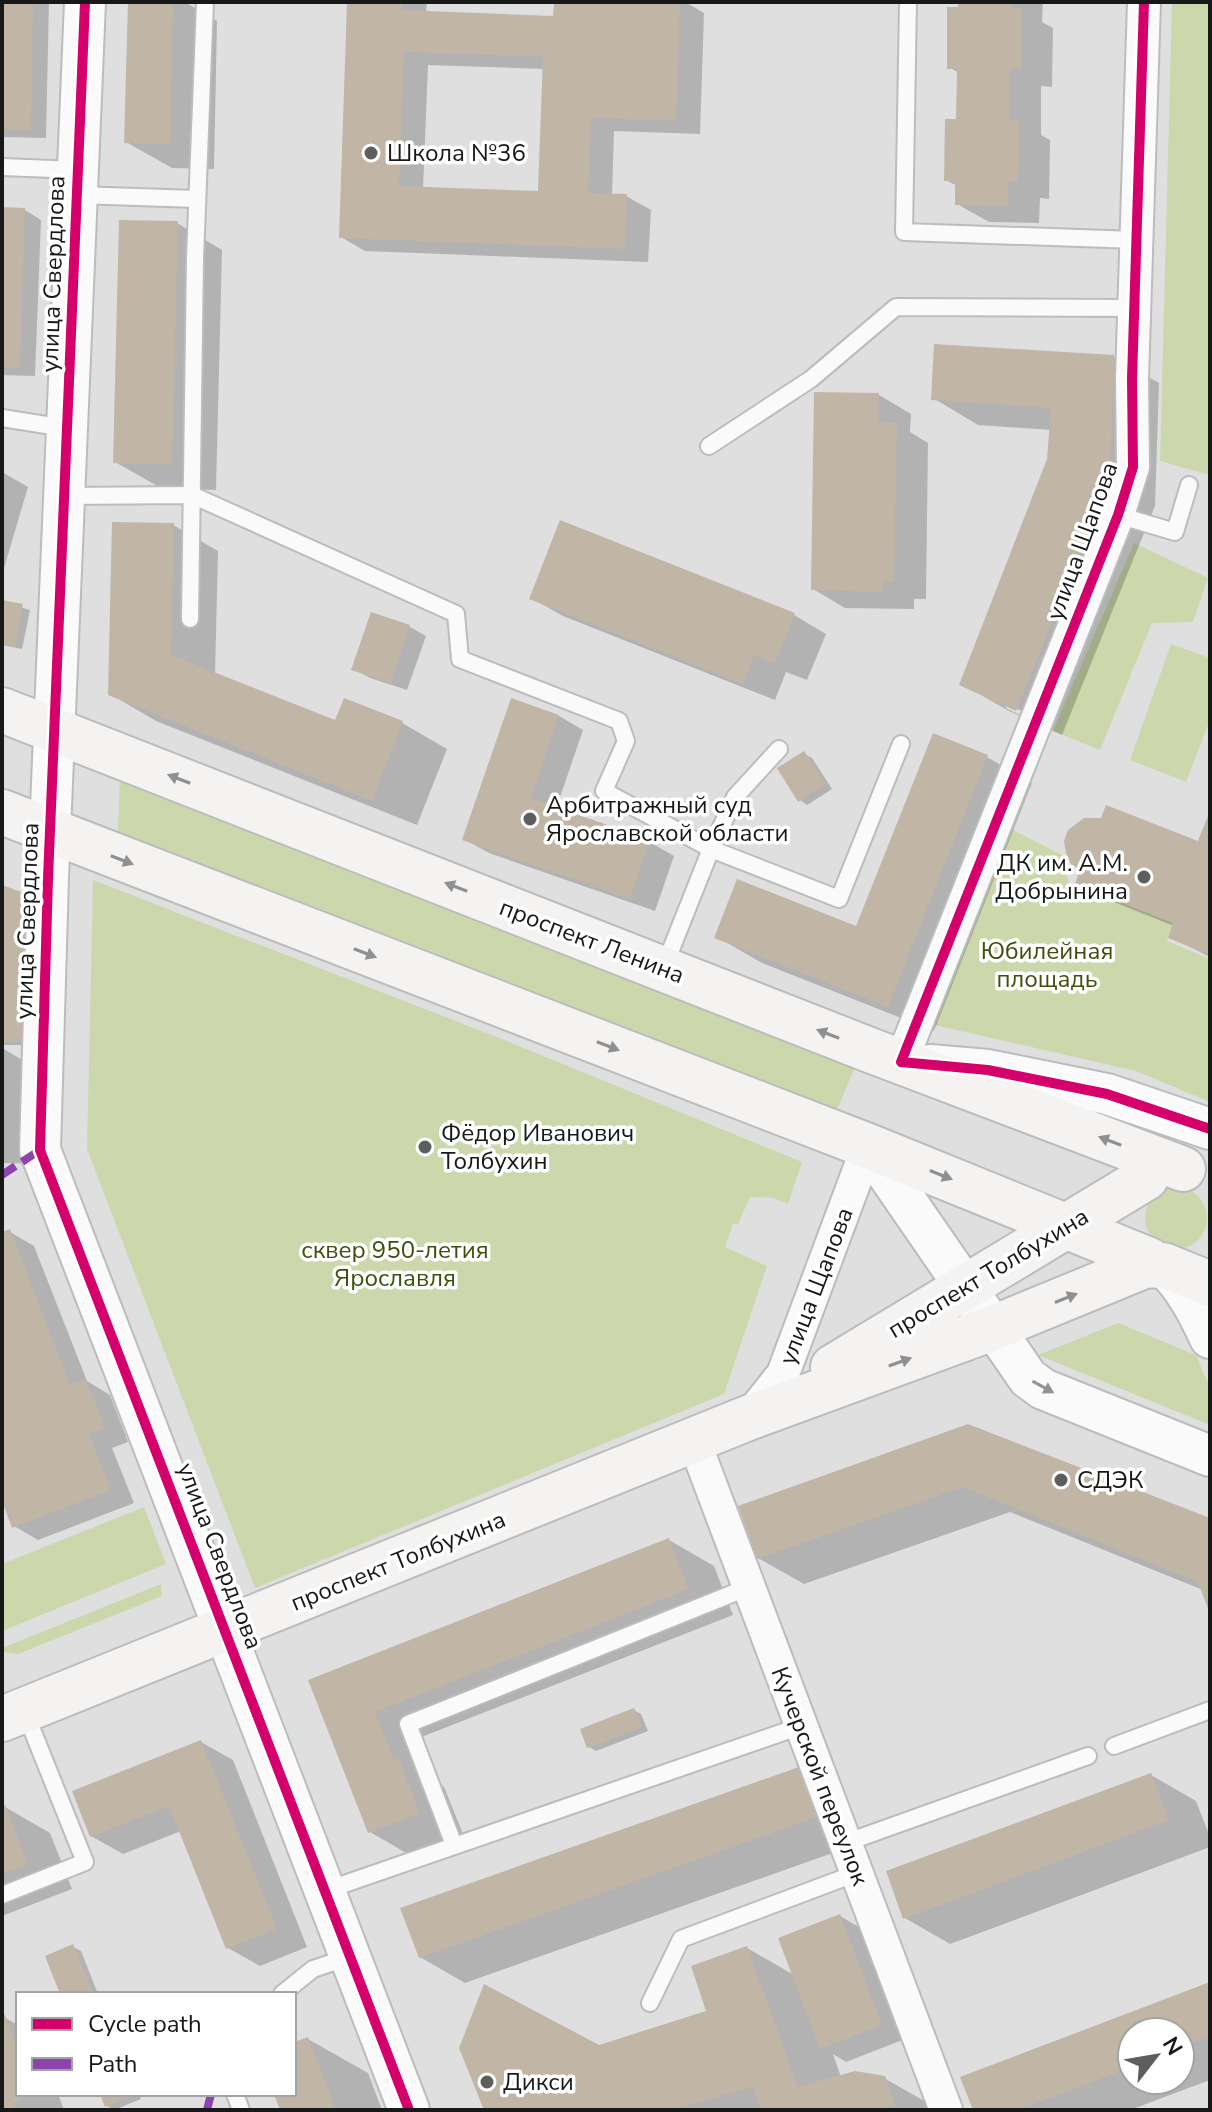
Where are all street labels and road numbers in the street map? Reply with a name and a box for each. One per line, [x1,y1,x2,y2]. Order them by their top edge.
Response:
street label: улица Свердлова [34,175,72,373]
street label: улица Щапова [1039,458,1125,624]
street label: улица Свердлова [8,822,46,1020]
street label: проспект Ленина [495,891,689,991]
street label: проспект Толбухина [882,1200,1094,1346]
street label: улица Щапова [771,1203,861,1369]
street label: улица Свердлова [170,1458,270,1654]
street label: проспект Толбухина [286,1503,510,1619]
street label: Кучерской переулок [764,1662,877,1890]

